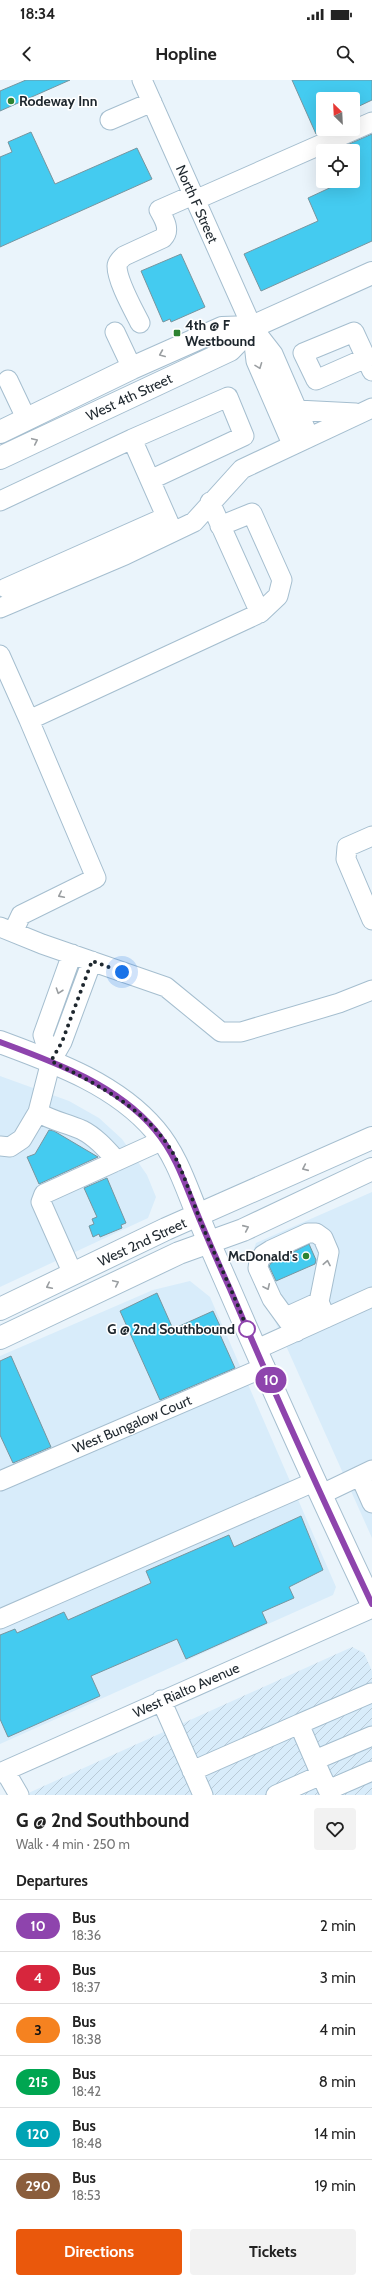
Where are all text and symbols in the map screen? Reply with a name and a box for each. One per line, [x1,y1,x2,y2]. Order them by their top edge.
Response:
text: 18:34 [20,5,55,23]
icon: back [16,43,38,65]
text: Hopline [155,43,217,65]
icon: search [334,43,356,65]
place label: Rodeway Inn [19,92,97,110]
north arrow [316,92,360,136]
map controls [316,92,360,188]
marker: Rodeway Inn [6,96,16,106]
button: locate [316,144,360,188]
street label: North F Street [172,162,222,246]
place label: 4th @ F Westbound [185,316,255,350]
marker: 4th @ F Westbound [172,328,182,338]
one-way arrow [159,349,167,357]
one-way arrow [254,362,262,369]
street label: West 4th Street [83,369,175,425]
one-way arrow [31,438,39,446]
one-way arrow [58,890,66,898]
your location [112,962,132,982]
one-way arrow [55,988,63,995]
one-way arrow [301,1163,309,1171]
street label: West 2nd Street [95,1214,189,1270]
one-way arrow [241,1225,249,1233]
place label: McDonald's [228,1247,298,1265]
marker: McDonald's [301,1251,311,1261]
one-way arrow [322,1260,331,1267]
one-way arrow [111,1280,119,1288]
one-way arrow [45,1281,53,1289]
one-way arrow [262,1283,270,1291]
place label: G @ 2nd Southbound [107,1320,235,1338]
marker: G @ 2nd Southbound [238,1320,256,1338]
line badge: 10 [253,1367,289,1393]
text: 10 [263,1371,279,1389]
street label: West Bungalow Court [70,1391,194,1457]
street label: West Rialto Avenue [130,1658,242,1722]
button: heart [314,1808,356,1850]
text: G @ 2nd Southbound [16,1809,189,1832]
text: Walk · 4 min · 250 m [16,1836,130,1852]
text: Departures [16,1872,88,1890]
text: Bus [72,1909,96,1927]
text: 10 [30,1917,46,1935]
text: 2 min [320,1917,356,1935]
text: 18:36 [72,1927,101,1943]
text: Bus [72,1961,96,1979]
text: 4 [34,1969,42,1987]
text: 3 min [320,1969,356,1987]
text: 18:37 [72,1979,100,1995]
text: Bus [72,2013,96,2031]
text: 3 [34,2021,42,2039]
text: 4 min [319,2021,356,2039]
text: 18:38 [72,2031,102,2047]
text: Bus [72,2065,96,2083]
text: 215 [28,2073,48,2091]
text: 8 min [319,2073,356,2091]
text: 18:42 [72,2083,101,2099]
text: Bus [72,2117,96,2135]
text: 120 [27,2125,49,2143]
text: 14 min [314,2125,356,2143]
text: 18:48 [72,2135,102,2151]
text: Bus [72,2169,96,2187]
text: 290 [25,2177,51,2195]
text: 19 min [314,2177,356,2195]
text: 18:53 [72,2187,101,2203]
button: Directions [16,2229,182,2275]
button: Tickets [190,2229,356,2275]

